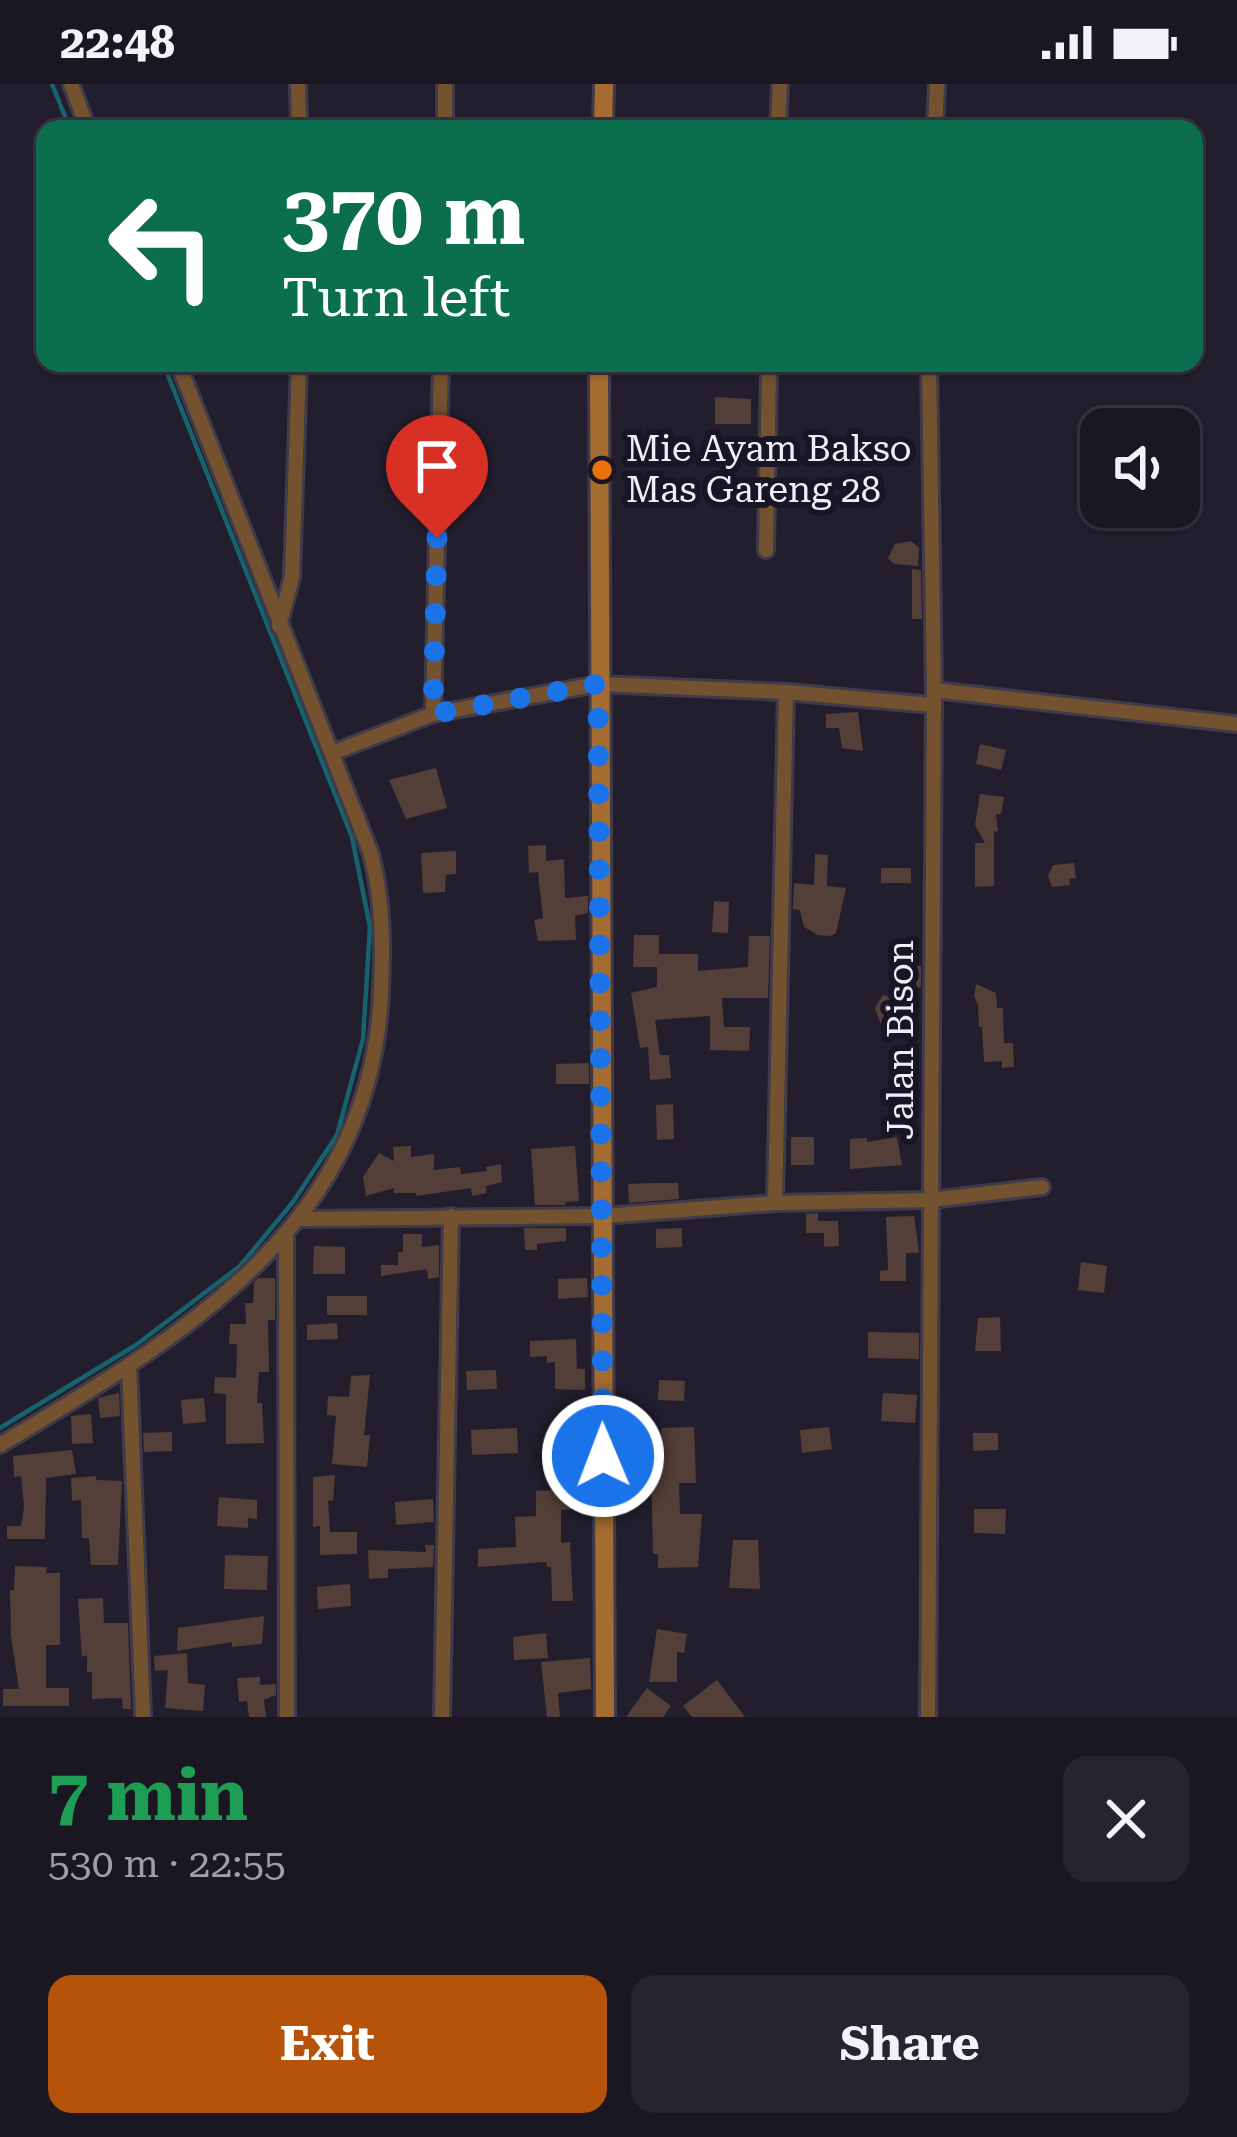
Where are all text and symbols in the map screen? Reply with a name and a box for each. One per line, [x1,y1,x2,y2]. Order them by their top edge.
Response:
text: 22:48 [60,16,175,69]
text: 370 m [282,166,525,264]
icon: left [84,168,240,324]
text: Turn left [282,266,510,329]
map controls [1080,408,1200,528]
button: sound [1080,408,1200,528]
pin [386,415,488,538]
place label: Mie Ayam Bakso Mas Gareng 28 [626,428,912,511]
icon: arrive [404,433,470,499]
marker: Mie Ayam Bakso Mas Gareng 28 [589,457,615,483]
street label: Jalan Bison [880,940,922,1140]
position arrow [540,1393,666,1519]
text: 7 min [48,1753,248,1838]
button: close [1063,1756,1189,1882]
text: 530 m · 22:55 [48,1841,286,1887]
button: Exit [48,1975,607,2113]
button: Share [631,1975,1189,2113]

